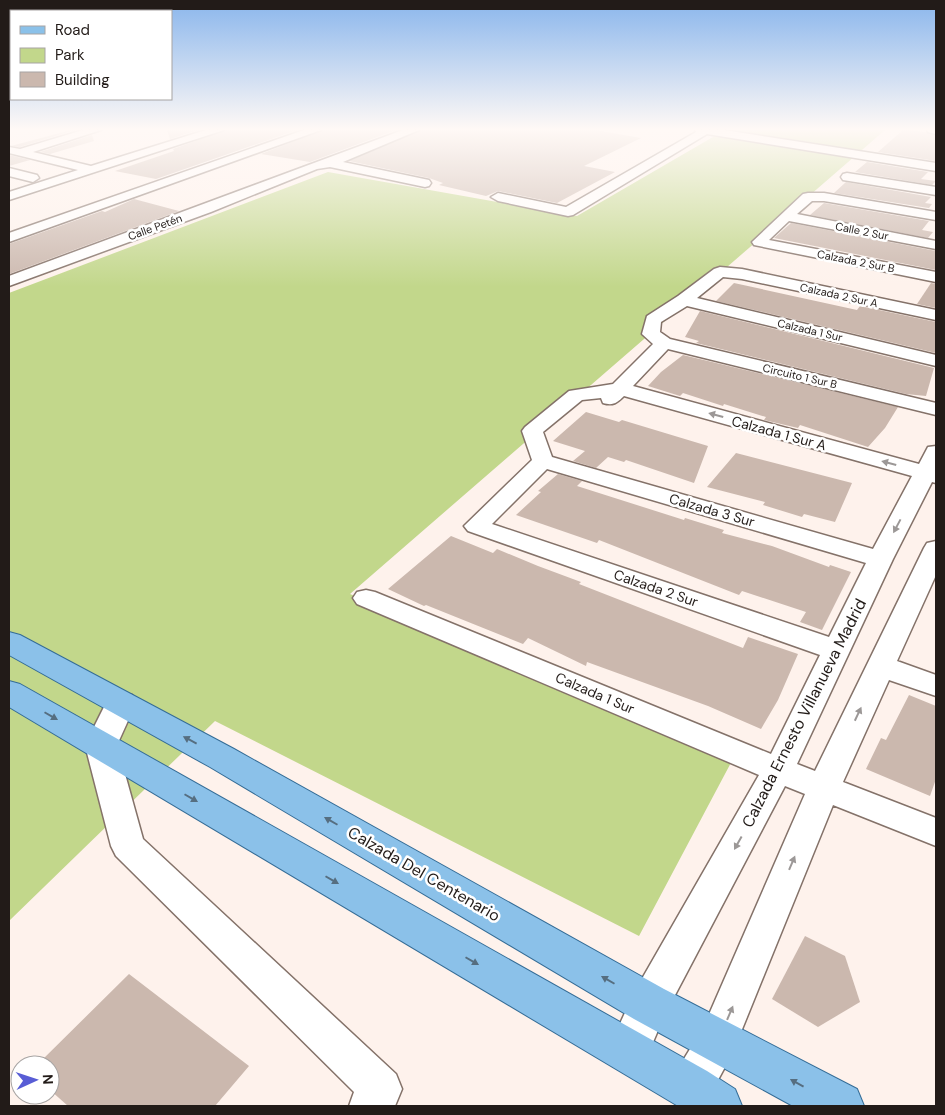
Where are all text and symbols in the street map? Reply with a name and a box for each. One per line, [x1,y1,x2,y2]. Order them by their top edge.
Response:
legend [10,10,172,100]
text: Road [55,20,90,40]
text: Park [55,45,85,65]
text: Building [55,70,110,90]
street label: Calle Petén [126,211,184,243]
street label: Calle 2 Sur [834,219,890,243]
street label: Calzada 2 Sur B [816,247,896,275]
street label: Calzada 2 Sur A [799,280,879,310]
street label: Calzada 1 Sur [776,316,844,344]
street label: Circuito 1 Sur B [761,361,839,391]
one-way arrow [708,411,723,419]
street label: Calzada 1 Sur A [730,412,828,454]
one-way arrow [882,459,897,467]
street label: Calzada 3 Sur [667,489,757,531]
one-way arrow [893,519,901,533]
street label: Calzada 2 Sur [611,565,701,611]
street label: Calzada Ernesto Villanueva Madrid [737,595,871,831]
street label: Calzada 1 Sur [553,668,637,718]
one-way arrow [854,707,862,721]
one-way arrow [44,712,57,721]
one-way arrow [183,736,196,745]
one-way arrow [184,794,199,802]
one-way arrow [324,816,337,825]
street label: Calzada Del Centenario [344,822,504,926]
one-way arrow [734,836,742,850]
one-way arrow [789,856,797,870]
one-way arrow [325,875,338,884]
one-way arrow [466,957,479,966]
one-way arrow [602,976,615,985]
one-way arrow [726,1006,734,1020]
north arrow [10,1055,60,1105]
text: N [39,1074,57,1085]
one-way arrow [790,1079,804,1087]

